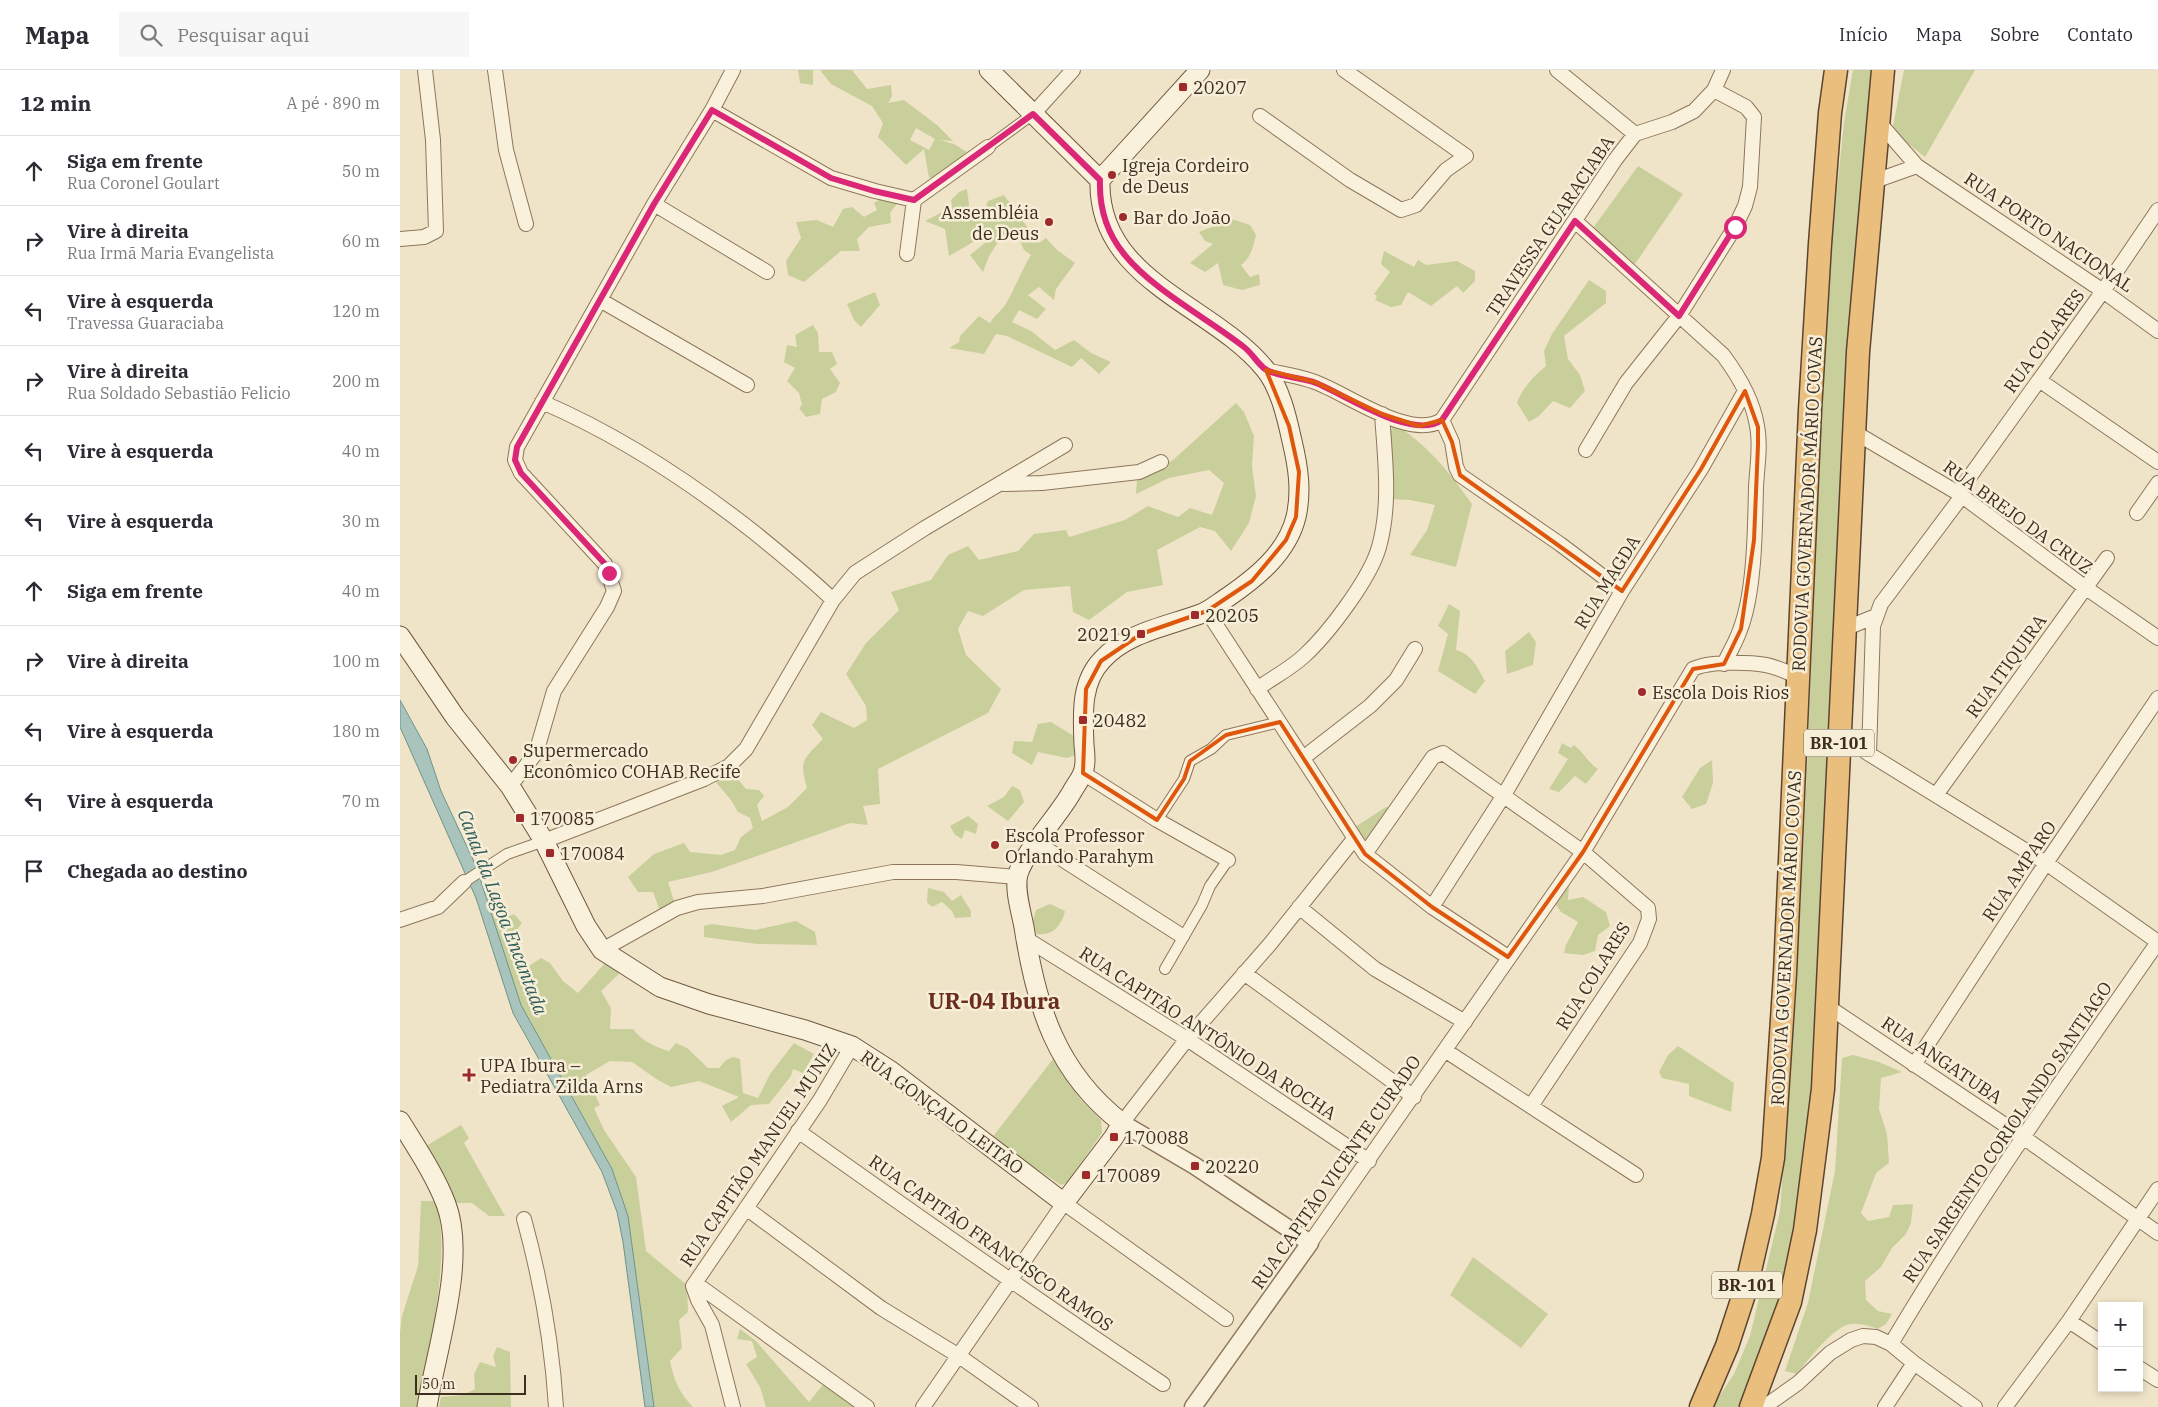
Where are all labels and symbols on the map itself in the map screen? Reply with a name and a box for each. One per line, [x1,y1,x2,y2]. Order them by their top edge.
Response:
place label: 20207 [1193,76,1247,99]
marker: 20207 [1177,81,1189,93]
street label: TRAVESSA GUARACIABA [1481,131,1619,321]
place label: Igreja Cordeiro de Deus [1122,154,1249,198]
street label: RUA PORTO NACIONAL [1960,167,2138,297]
marker: Igreja Cordeiro de Deus [1106,169,1118,181]
place label: Assembléia de Deus [941,201,1039,245]
place label: Bar do João [1133,206,1231,229]
marker: Bar do João [1117,211,1129,223]
marker: Assembléia de Deus [1043,216,1055,228]
route start [1724,216,1747,239]
street label: RUA COLARES [1999,284,2089,398]
street label: RODOVIA GOVERNADOR MÁRIO COVAS [1787,336,1827,672]
street label: RUA BREJO DA CRUZ [1939,455,2097,579]
street label: RUA MAGDA [1569,530,1645,633]
route end [598,562,621,585]
place label: 20205 [1205,604,1259,627]
marker: 20205 [1189,609,1201,621]
street label: RUA ITIQUIRA [1961,609,2052,722]
place label: 20219 [1077,623,1131,646]
marker: 20219 [1135,628,1147,640]
place label: Escola Dois Rios [1652,681,1789,704]
marker: Escola Dois Rios [1636,686,1648,698]
place label: 20482 [1093,709,1147,732]
marker: 20482 [1077,714,1089,726]
road number: BR-101 [1804,730,1874,756]
place label: Supermercado Econômico COHAB Recife [523,739,741,783]
marker: Supermercado Econômico COHAB Recife [507,754,519,766]
street label: RODOVIA GOVERNADOR MÁRIO COVAS [1766,770,1806,1106]
water label: Canal da Lagoa Encantada [453,806,554,1019]
place label: 170085 [530,807,595,830]
marker: 170085 [514,812,526,824]
street label: RUA AMPARO [1977,816,2061,926]
place label: Escola Professor Orlando Parahym [1005,824,1154,868]
marker: Escola Professor Orlando Parahym [989,839,1001,851]
place label: 170084 [560,842,625,865]
marker: 170084 [544,847,556,859]
street label: RUA COLARES [1551,918,1635,1034]
street label: RUA CAPITÃO ANTÔNIO DA ROCHA [1075,941,1342,1125]
street label: RUA SARGENTO CORIOLANDO SANTIAGO [1897,977,2117,1287]
district label: UR-04 Ibura [928,986,1060,1015]
street label: RUA ANGATUBA [1877,1011,2007,1109]
street label: RUA CAPITÃO MANUEL MUNIZ [675,1039,841,1271]
street label: RUA GONÇALO LEITÃO [856,1045,1028,1179]
street label: RUA CAPITÃO VICENTE CURADO [1246,1051,1426,1293]
place label: UPA Ibura – Pediatra Zilda Arns [480,1054,643,1098]
marker: UPA Ibura – Pediatra Zilda Arns [462,1068,476,1082]
place label: 170088 [1124,1126,1189,1149]
marker: 170088 [1108,1131,1120,1143]
street label: RUA CAPITÃO FRANCISCO RAMOS [864,1150,1118,1336]
place label: 20220 [1205,1155,1259,1178]
marker: 20220 [1189,1160,1201,1172]
place label: 170089 [1096,1164,1161,1187]
marker: 170089 [1080,1169,1092,1181]
road number: BR-101 [1712,1272,1782,1298]
scale bar [415,1372,526,1395]

